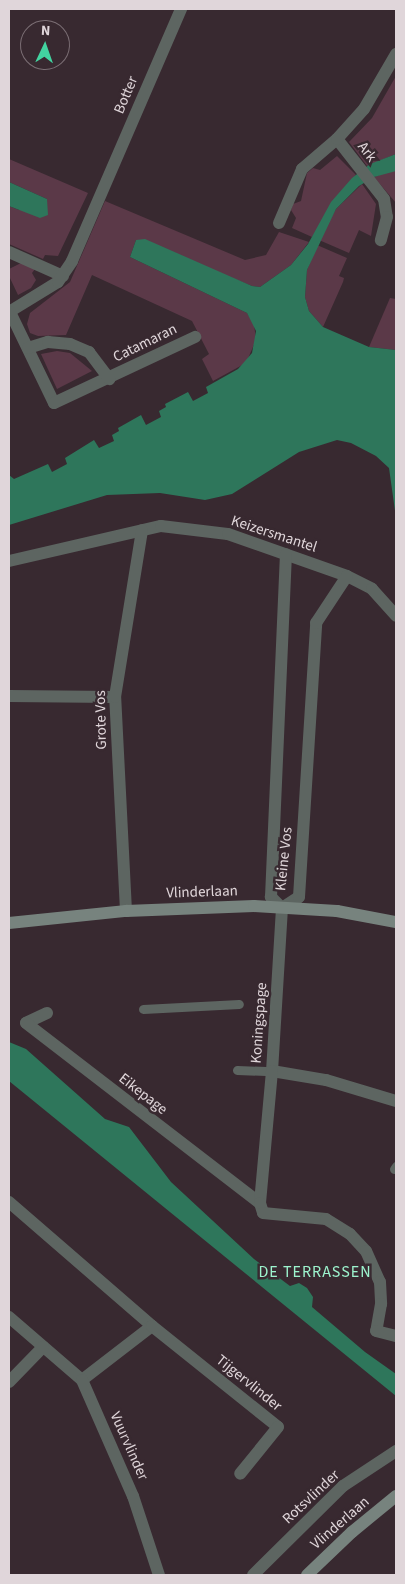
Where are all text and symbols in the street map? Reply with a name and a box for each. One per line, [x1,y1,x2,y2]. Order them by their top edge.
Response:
north arrow [20,20,70,70]
text: N [41,21,51,41]
street label: Botter [110,74,142,116]
street label: Ark [354,138,380,166]
street label: Catamaran [110,320,180,366]
street label: Keizersmantel [229,512,319,556]
street label: Grote Vos [91,690,111,750]
street label: Kleine Vos [272,826,296,892]
street label: Vlinderlaan [166,882,238,902]
street label: Koningspage [247,982,271,1064]
street label: Eikepage [115,1069,171,1119]
district label: DE TERRASSEN [257,1262,373,1282]
street label: Tijgervlinder [212,1351,286,1415]
street label: Vuurvlinder [106,1409,152,1483]
street label: Rotsvlinder [279,1466,343,1528]
street label: Vlinderlaan [307,1493,373,1553]

